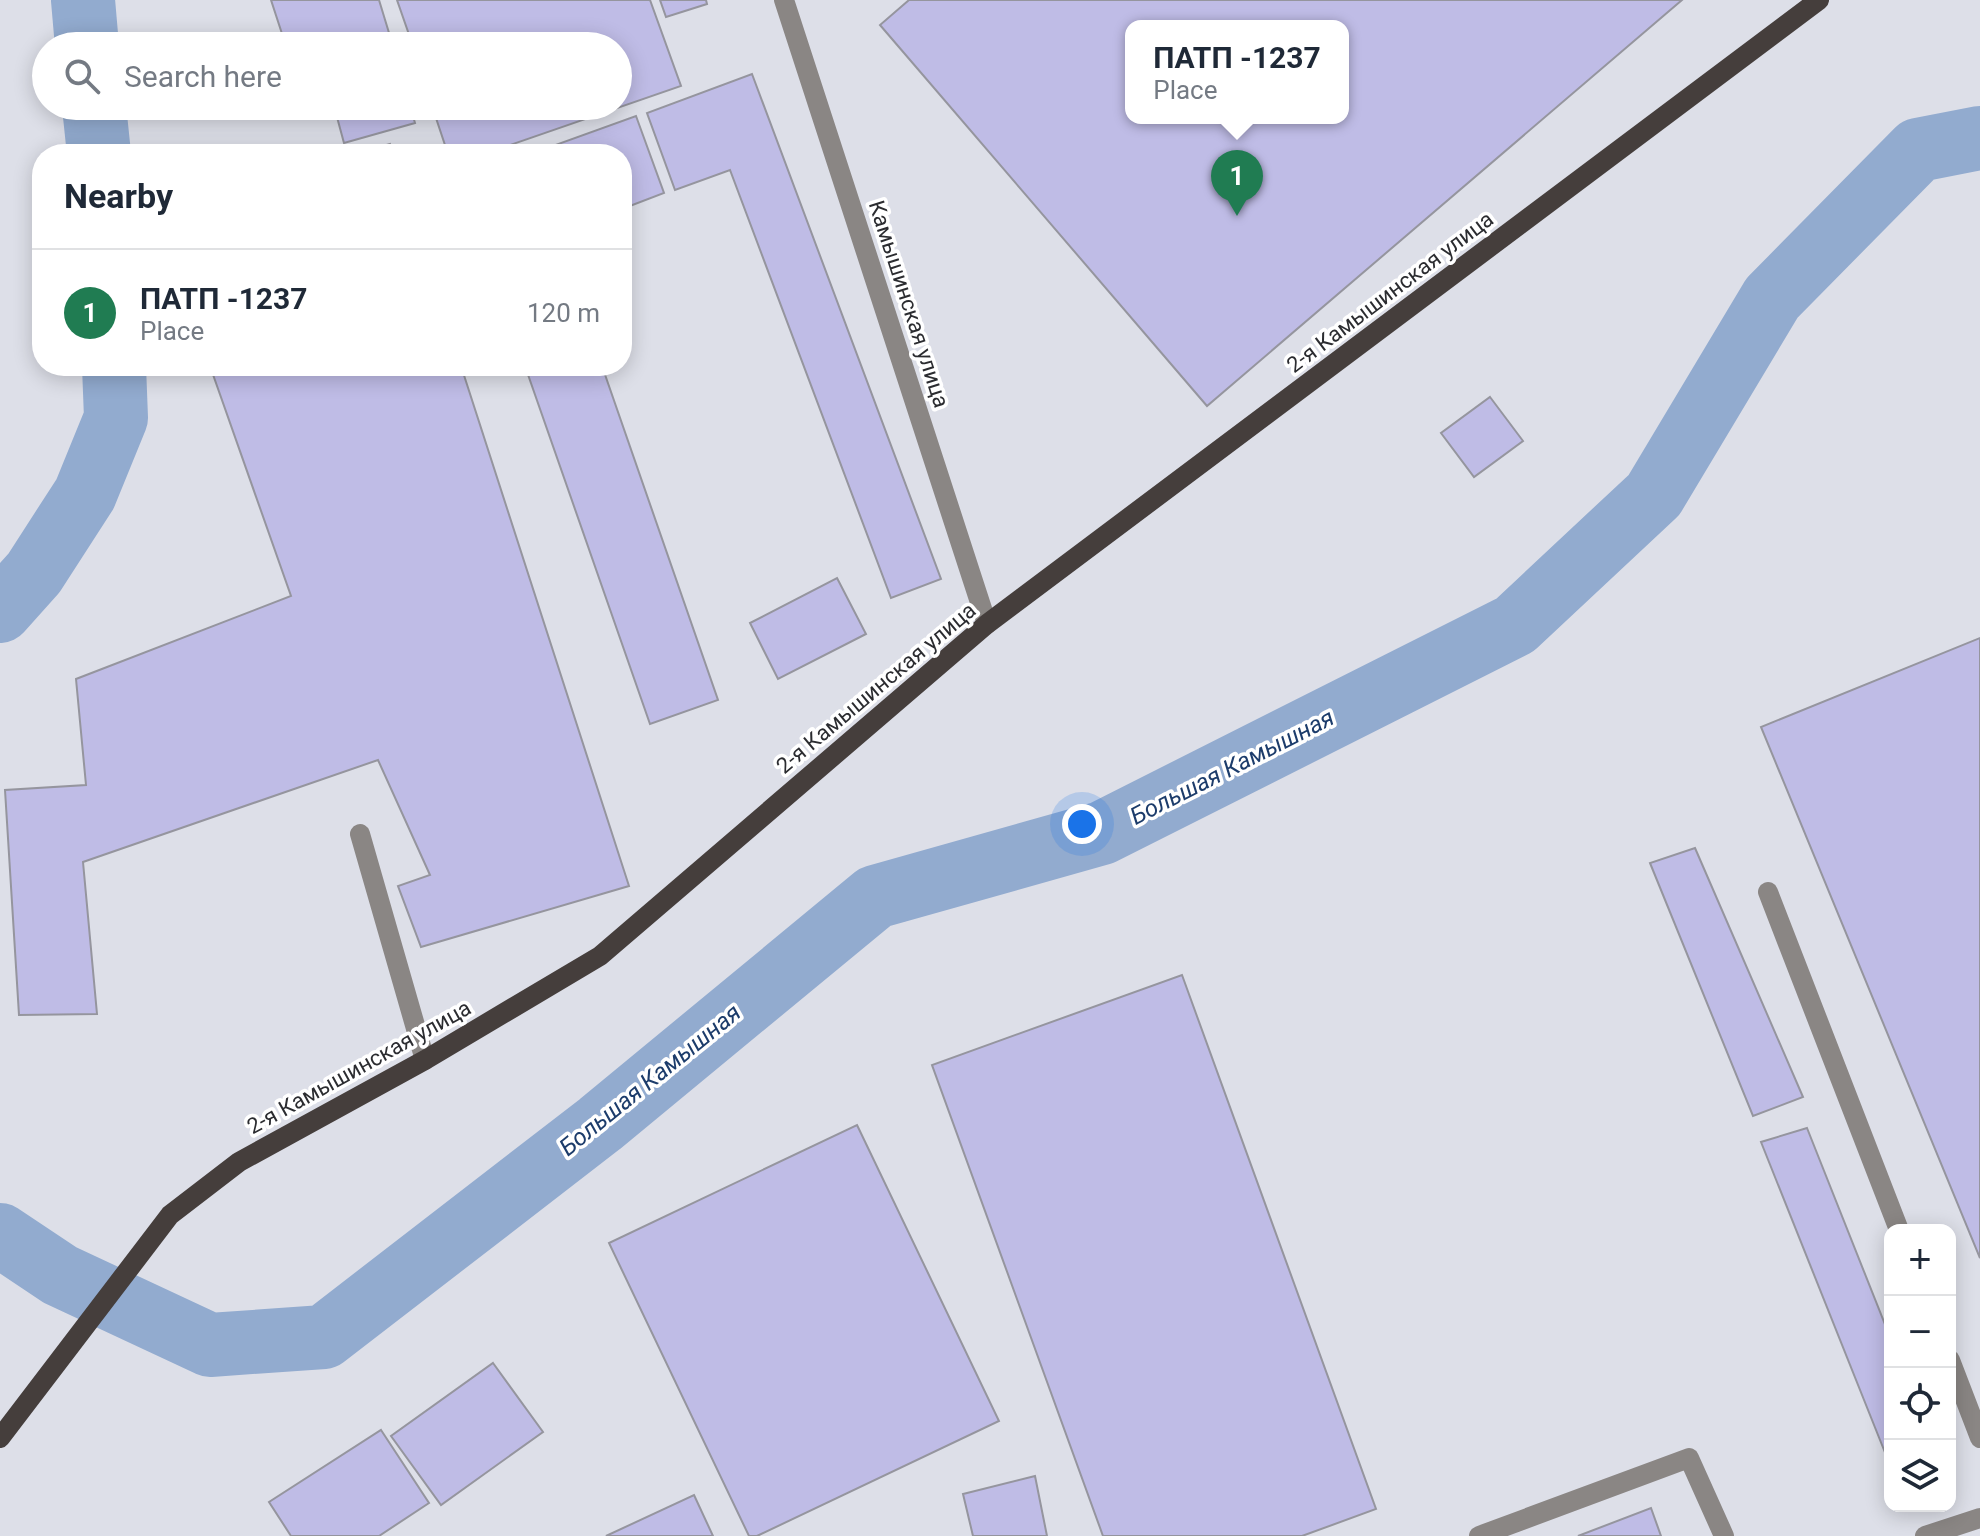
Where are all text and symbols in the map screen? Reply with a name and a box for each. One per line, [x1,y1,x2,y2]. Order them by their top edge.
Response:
popup [1125,20,1349,124]
search box [32,32,632,120]
text: ПАТП -1237 [1153,40,1321,75]
icon: search [60,54,104,98]
text: Search here [124,59,282,94]
text: Place [1153,75,1218,105]
pin: 1 [1211,150,1263,216]
text: Nearby [64,176,173,216]
street label: Камышинская улица [864,197,954,411]
street label: 2-я Камышинская улица [1282,206,1498,378]
text: ПАТП -1237 [140,281,308,316]
text: 1 [83,298,97,328]
text: 120 m [527,298,600,328]
text: Place [140,316,204,346]
street label: 2-я Камышинская улица [771,597,981,779]
water label: Большая Камышная [1125,703,1339,831]
your location [1062,804,1102,844]
street label: 2-я Камышинская улица [243,995,475,1139]
water label: Большая Камышная [554,998,746,1162]
map controls [1884,1224,1956,1512]
button: + [1884,1224,1956,1296]
button: − [1884,1296,1956,1368]
button: locate [1884,1368,1956,1440]
button: layers [1884,1440,1956,1512]

